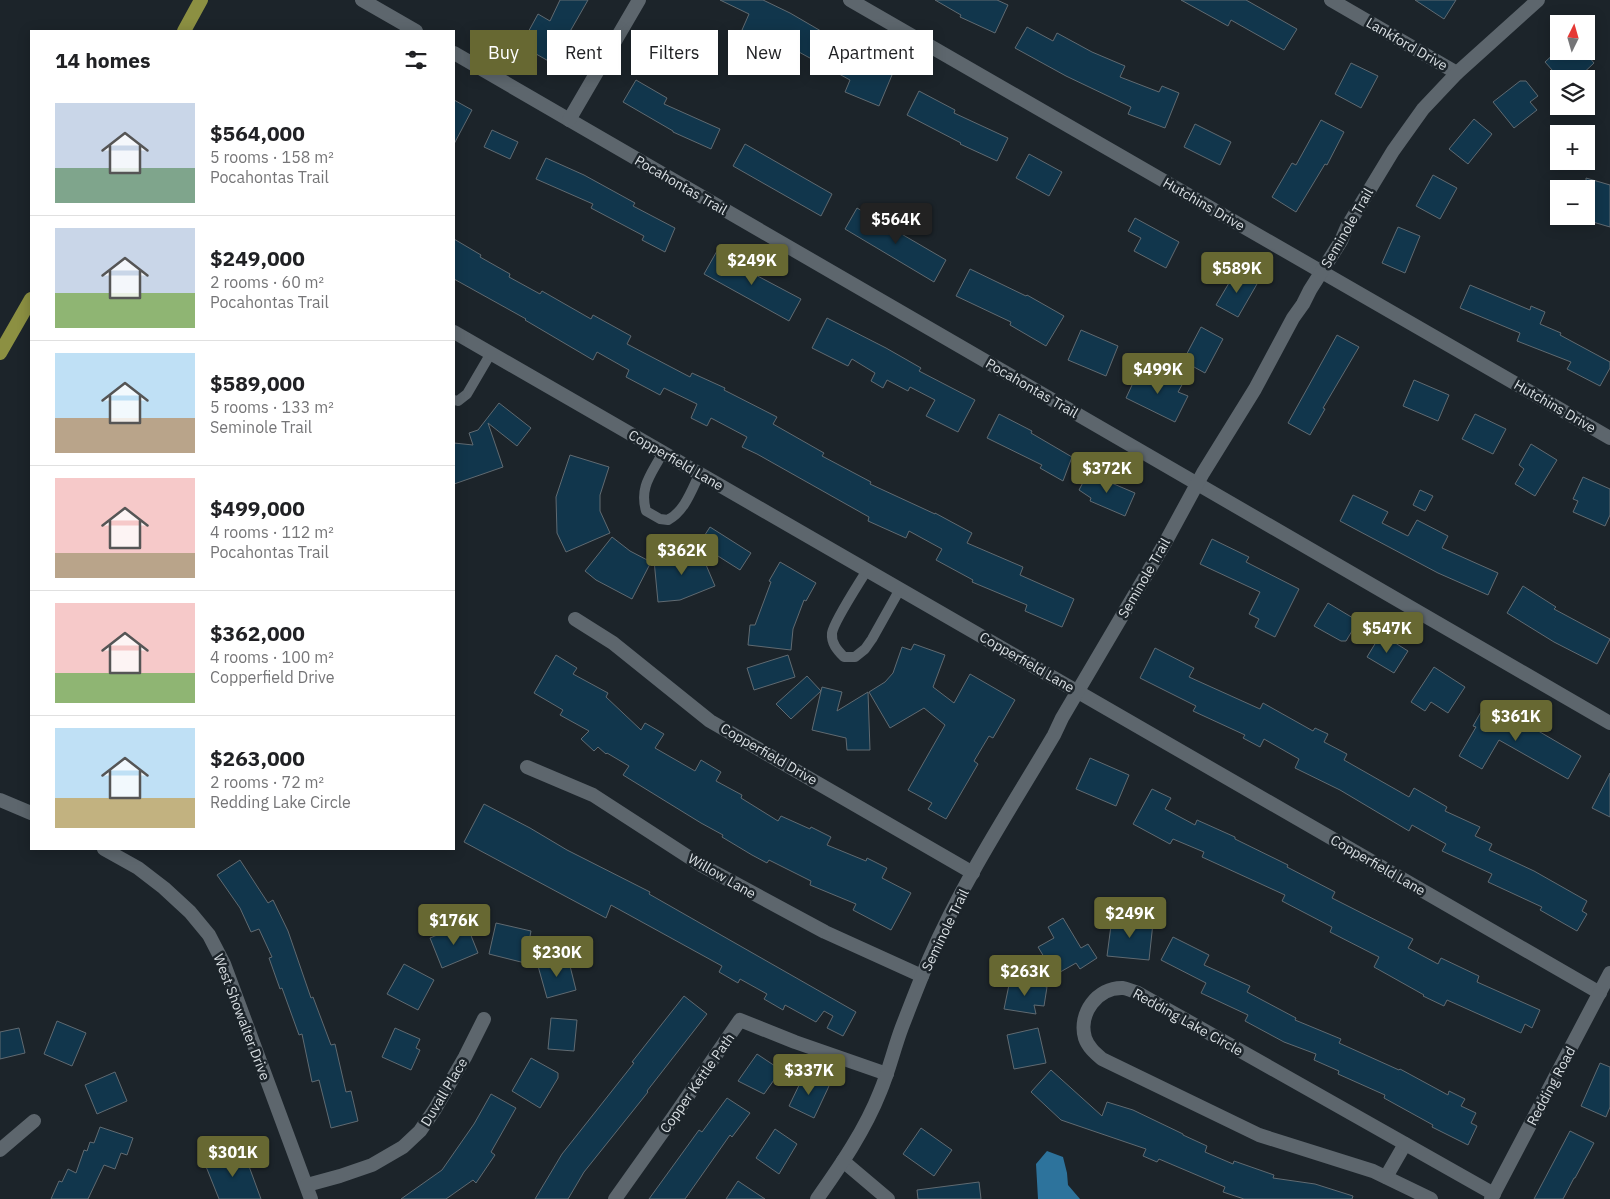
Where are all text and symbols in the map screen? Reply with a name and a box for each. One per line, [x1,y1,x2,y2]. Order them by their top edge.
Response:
street label: Lankford Drive [1363,13,1451,75]
north arrow [1550,15,1595,60]
map controls [1550,15,1595,225]
chip: Buy [470,30,537,75]
chip: Rent [547,30,621,75]
chip: Filters [631,30,718,75]
chip: New [728,30,800,75]
chip: Apartment [810,30,933,75]
text: 14 homes [55,46,151,74]
icon: filters [402,46,430,74]
button: layers [1550,70,1595,115]
text: $564,000 [210,119,305,147]
icon: home [95,123,155,183]
button: + [1550,125,1595,170]
text: 5 rooms · 158 m² [210,147,334,167]
street label: Pocahontas Trail [631,151,731,219]
text: Pocahontas Trail [210,167,329,187]
street label: Hutchins Drive [1160,173,1249,235]
button: − [1550,180,1595,225]
street label: Seminole Trail [1317,185,1377,271]
pin: $564K [861,202,931,245]
text: $564K [871,209,921,229]
text: $249,000 [210,244,305,272]
pin: $249K [717,244,787,286]
icon: home [95,248,155,308]
text: $249K [727,250,777,270]
pin: $589K [1202,252,1272,294]
text: $589K [1212,258,1262,278]
text: 2 rooms · 60 m² [210,272,324,292]
text: Pocahontas Trail [210,292,329,312]
pin: $499K [1123,352,1193,395]
street label: Pocahontas Trail [982,354,1082,422]
text: $499K [1133,359,1183,379]
text: $589,000 [210,369,305,397]
icon: home [95,373,155,433]
street label: Hutchins Drive [1511,375,1600,437]
text: 5 rooms · 133 m² [210,397,334,417]
text: Seminole Trail [210,417,312,437]
street label: Copperfield Lane [625,426,727,495]
pin: $372K [1072,452,1142,494]
text: $372K [1082,458,1132,478]
text: $499,000 [210,494,305,522]
icon: home [95,498,155,558]
text: 4 rooms · 112 m² [210,522,334,542]
pin: $362K [647,534,717,576]
street label: Seminole Trail [1114,535,1174,621]
text: $362K [657,540,707,560]
text: Pocahontas Trail [210,542,329,562]
pin: $547K [1352,612,1422,654]
text: $547K [1362,618,1412,638]
text: $362,000 [210,619,305,647]
icon: home [95,623,155,683]
street label: Copperfield Lane [976,628,1078,697]
text: 4 rooms · 100 m² [210,647,334,667]
text: Copperfield Drive [210,667,335,687]
pin: $361K [1481,700,1551,742]
text: $361K [1491,706,1541,726]
street label: Copperfield Drive [717,719,821,789]
text: $263,000 [210,744,305,772]
icon: home [95,748,155,808]
text: 2 rooms · 72 m² [210,772,324,792]
text: Redding Lake Circle [210,792,351,812]
street label: Copperfield Lane [1327,831,1429,900]
street label: Willow Lane [685,849,759,903]
street label: Seminole Trail [917,886,973,974]
pin: $249K [1095,896,1165,939]
text: $249K [1105,903,1155,923]
pin: $176K [419,904,489,946]
text: $176K [429,910,479,930]
pin: $230K [522,936,592,978]
text: $230K [532,942,582,962]
street label: West Showalter Drive [210,951,275,1083]
pin: $263K [990,954,1060,997]
text: $263K [1000,961,1050,981]
street label: Redding Lake Circle [1130,984,1247,1060]
street label: Copper Kettle Path [656,1029,738,1137]
street label: Redding Road [1523,1043,1579,1129]
street label: Duvall Place [416,1054,472,1130]
pin: $337K [774,1054,844,1096]
text: $337K [784,1060,834,1080]
pin: $301K [198,1136,268,1178]
text: $301K [208,1142,258,1162]

